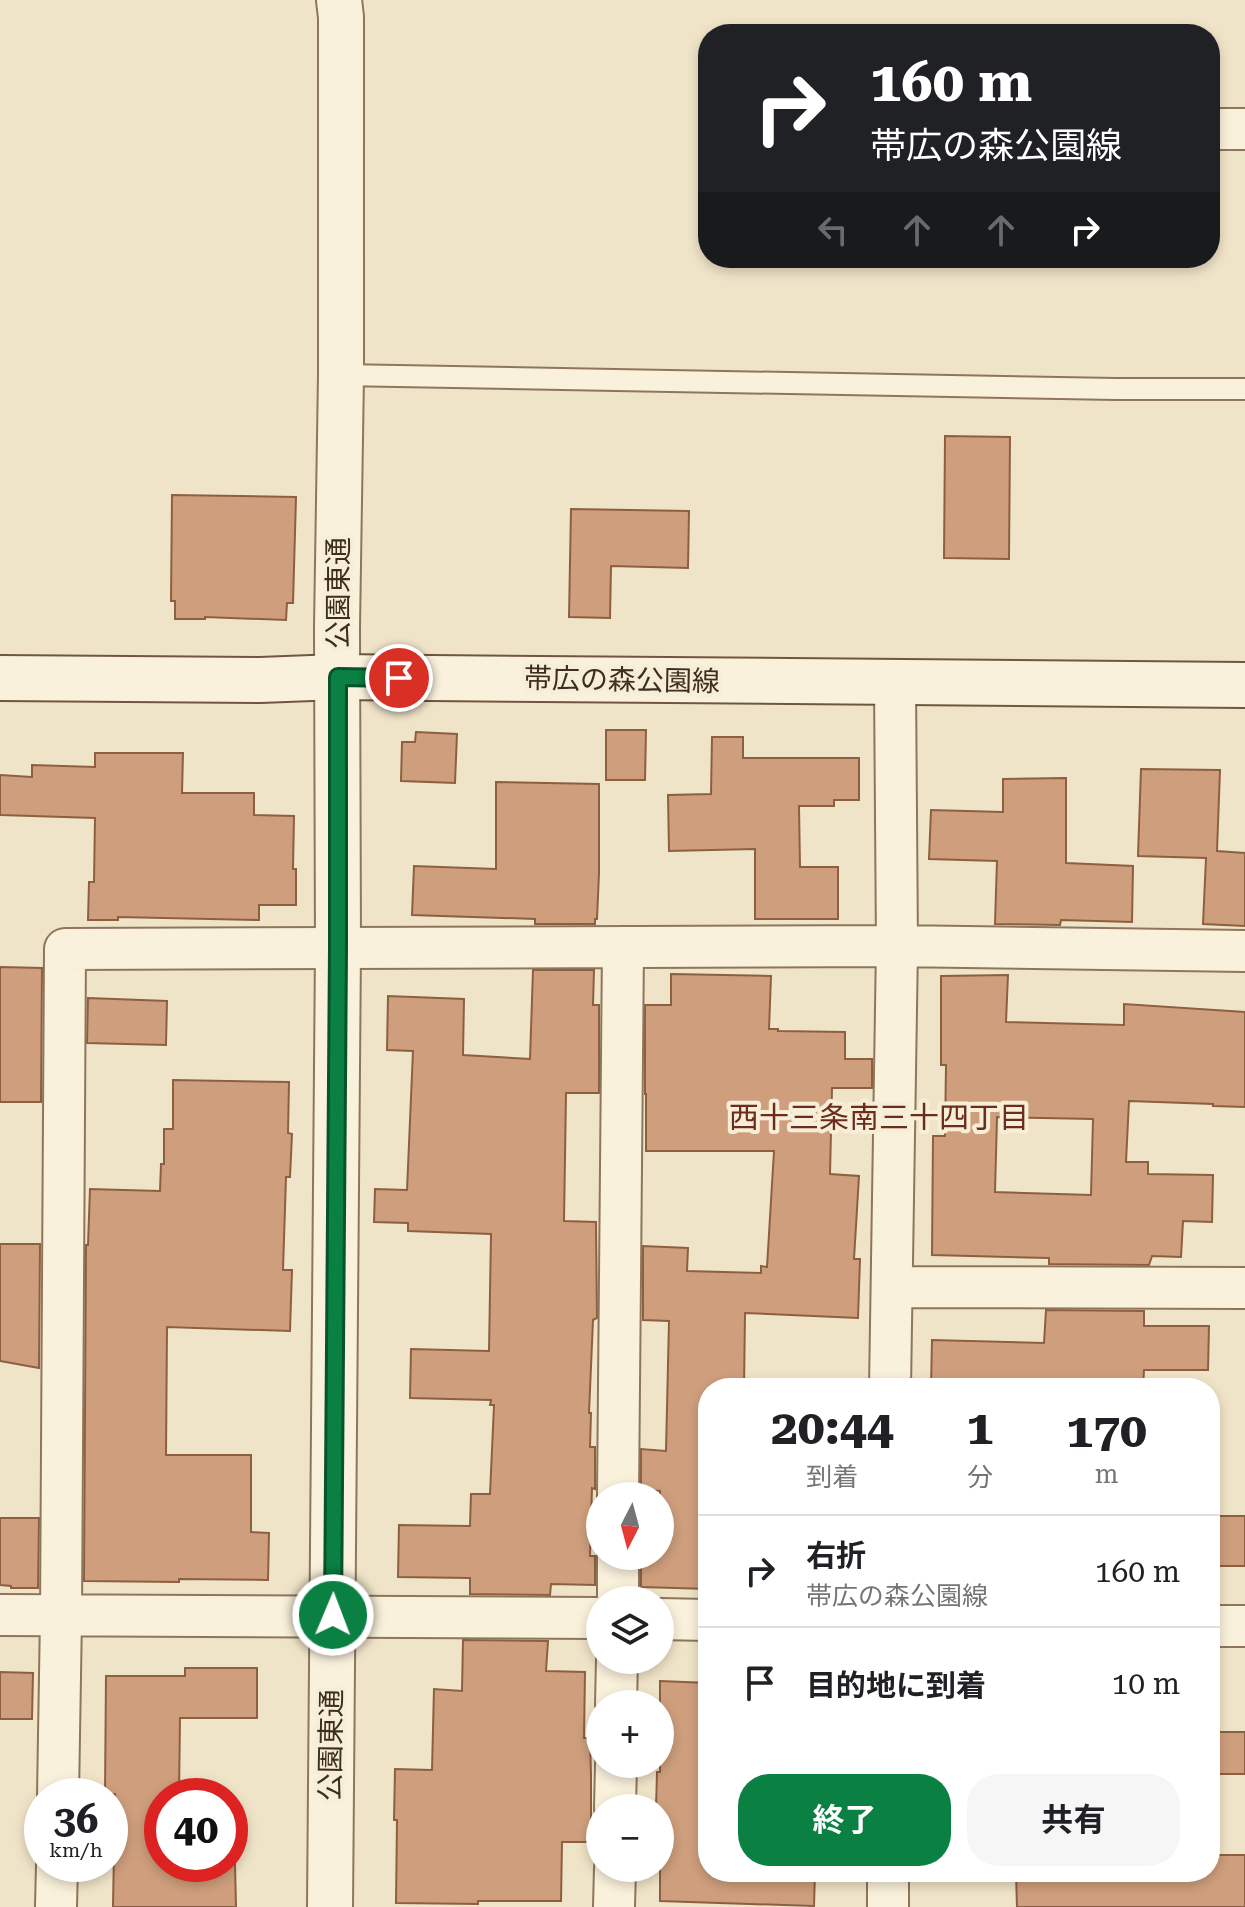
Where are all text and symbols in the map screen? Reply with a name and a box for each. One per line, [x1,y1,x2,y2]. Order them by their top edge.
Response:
text: 160 m [870,49,1032,115]
icon: right [738,56,842,160]
text: 帯広の森公園線 [870,125,1122,167]
icon: left [811,208,855,252]
icon: ahead [895,208,939,252]
icon: ahead [979,208,1023,252]
icon: right [1063,208,1107,252]
street label: 公園東通 [322,537,355,649]
pin [365,644,433,712]
icon: arrive [377,656,421,700]
street label: 帯広の森公園線 [524,662,720,698]
district label: 西十三条南三十四丁目 [729,1100,1029,1135]
text: 20:44 [771,1400,894,1456]
text: 1 [966,1400,993,1456]
text: 170 [1066,1403,1147,1459]
text: m [1095,1459,1119,1489]
text: 到着 [806,1462,858,1492]
text: 分 [967,1462,993,1492]
north arrow [586,1482,674,1570]
map controls [586,1482,674,1882]
text: 右折 [806,1538,866,1573]
icon: right [738,1549,782,1593]
text: 160 m [1095,1554,1180,1589]
position arrow [291,1573,375,1657]
text: 帯広の森公園線 [806,1581,988,1611]
button: layers [586,1586,674,1674]
icon: arrive [738,1661,782,1705]
text: 10 m [1111,1666,1180,1701]
text: 目的地に到着 [806,1668,986,1703]
street label: 公園東通 [314,1689,348,1801]
button: + [586,1690,674,1778]
button: 終了 [738,1774,951,1866]
button: 共有 [967,1774,1180,1866]
speed limit sign: 40 [144,1778,248,1882]
button: − [586,1794,674,1882]
text: 36 [54,1796,98,1843]
text: km/h [49,1838,103,1862]

